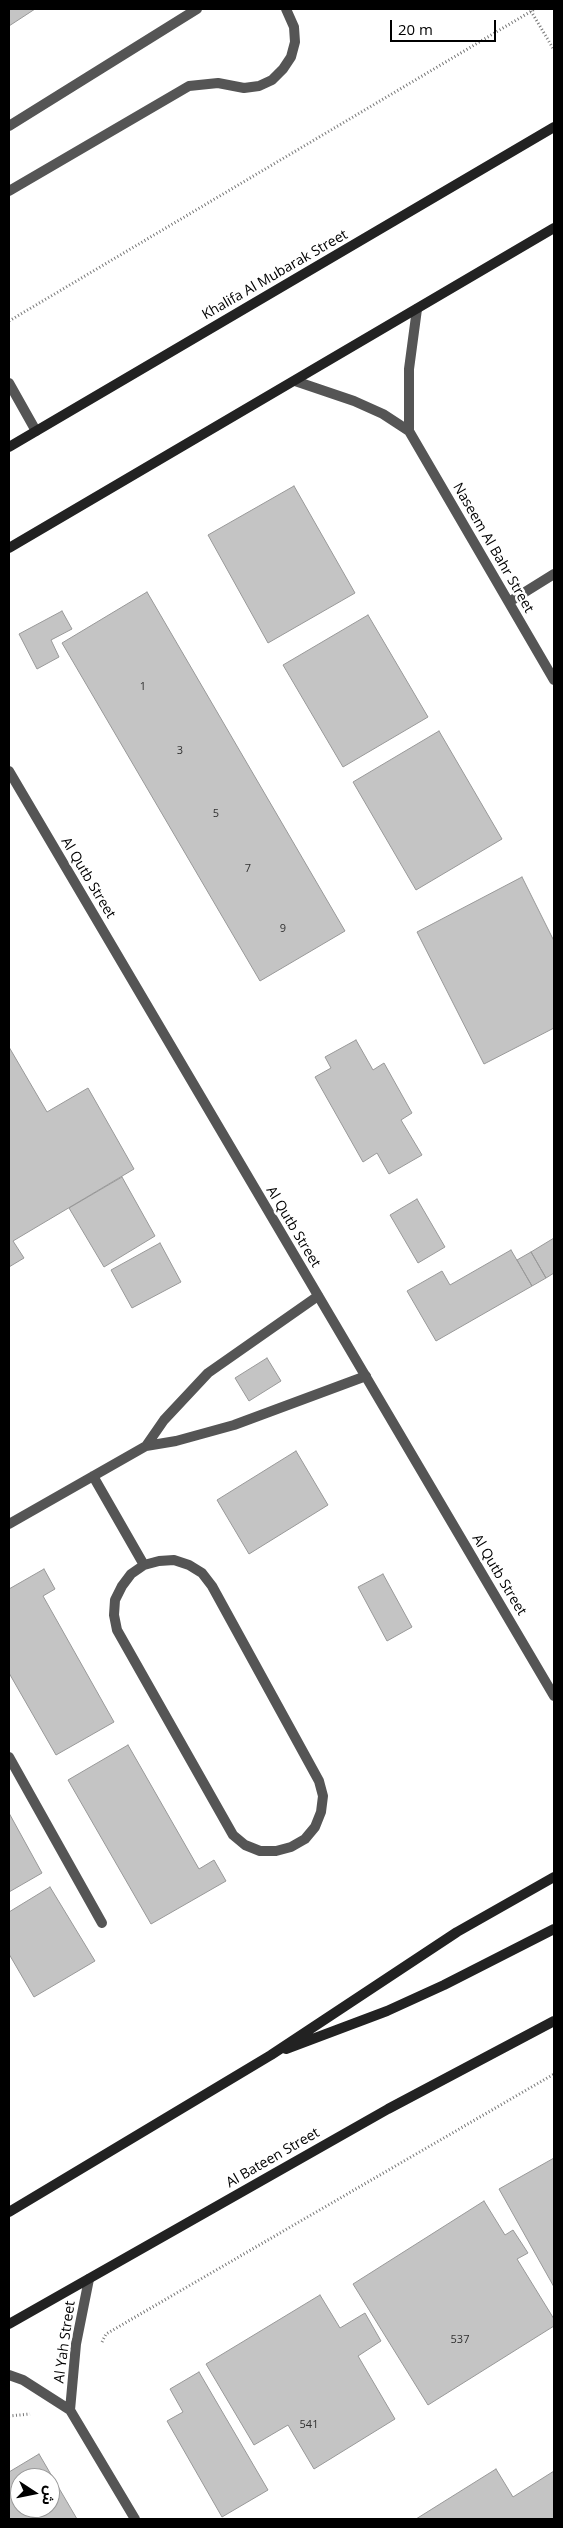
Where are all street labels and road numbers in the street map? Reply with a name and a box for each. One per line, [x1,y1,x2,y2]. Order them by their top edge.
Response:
street label: Khalifa Al Mubarak Street [199,226,351,324]
street label: Naseem Al Bahr Street [449,480,537,616]
street label: Al Qutb Street [57,834,119,922]
street label: Al Qutb Street [262,1183,324,1271]
street label: Al Qutb Street [468,1531,530,1619]
street label: Al Bateen Street [223,2125,323,2191]
street label: Al Yah Street [51,2300,79,2384]

